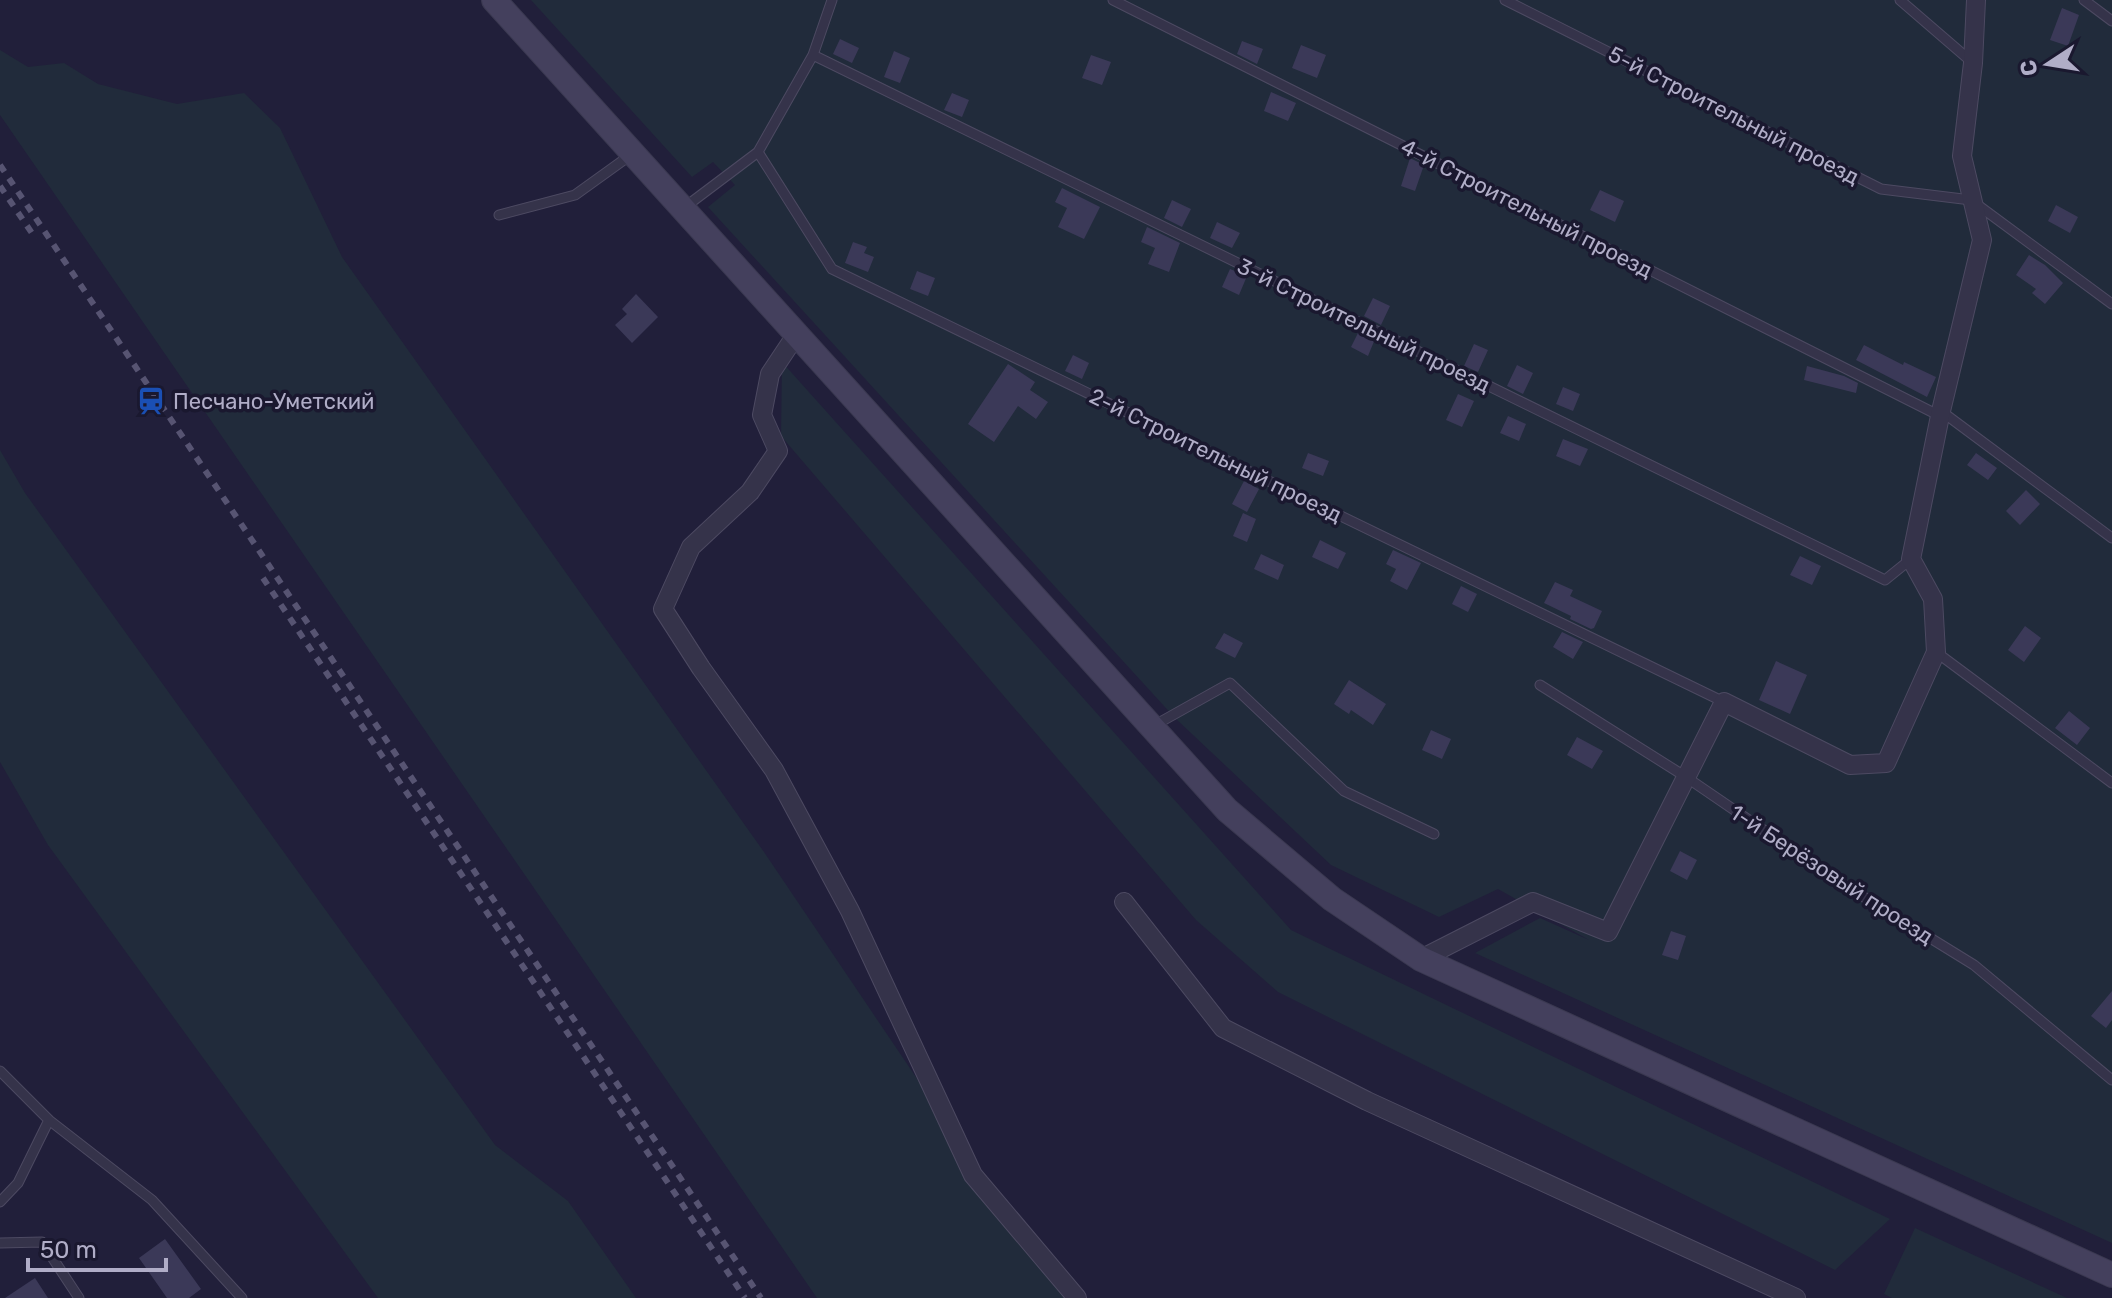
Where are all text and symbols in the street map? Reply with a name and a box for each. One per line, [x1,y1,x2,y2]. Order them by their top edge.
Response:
north arrow [2008,24,2088,104]
street label: 5-й Строительный проезд [1604,40,1864,191]
text: С [2014,58,2044,78]
street label: 4-й Строительный проезд [1396,133,1657,284]
street label: 3-й Строительный проезд [1233,252,1495,399]
street label: 2-й Строительный проезд [1085,382,1346,528]
station icon: Песчано-Уметский [136,386,166,416]
place label: Песчано-Уметский [173,388,374,415]
street label: 1-й Берёзовый проезд [1725,799,1938,950]
scale bar [28,1222,166,1272]
text: 50 m [40,1236,97,1264]

